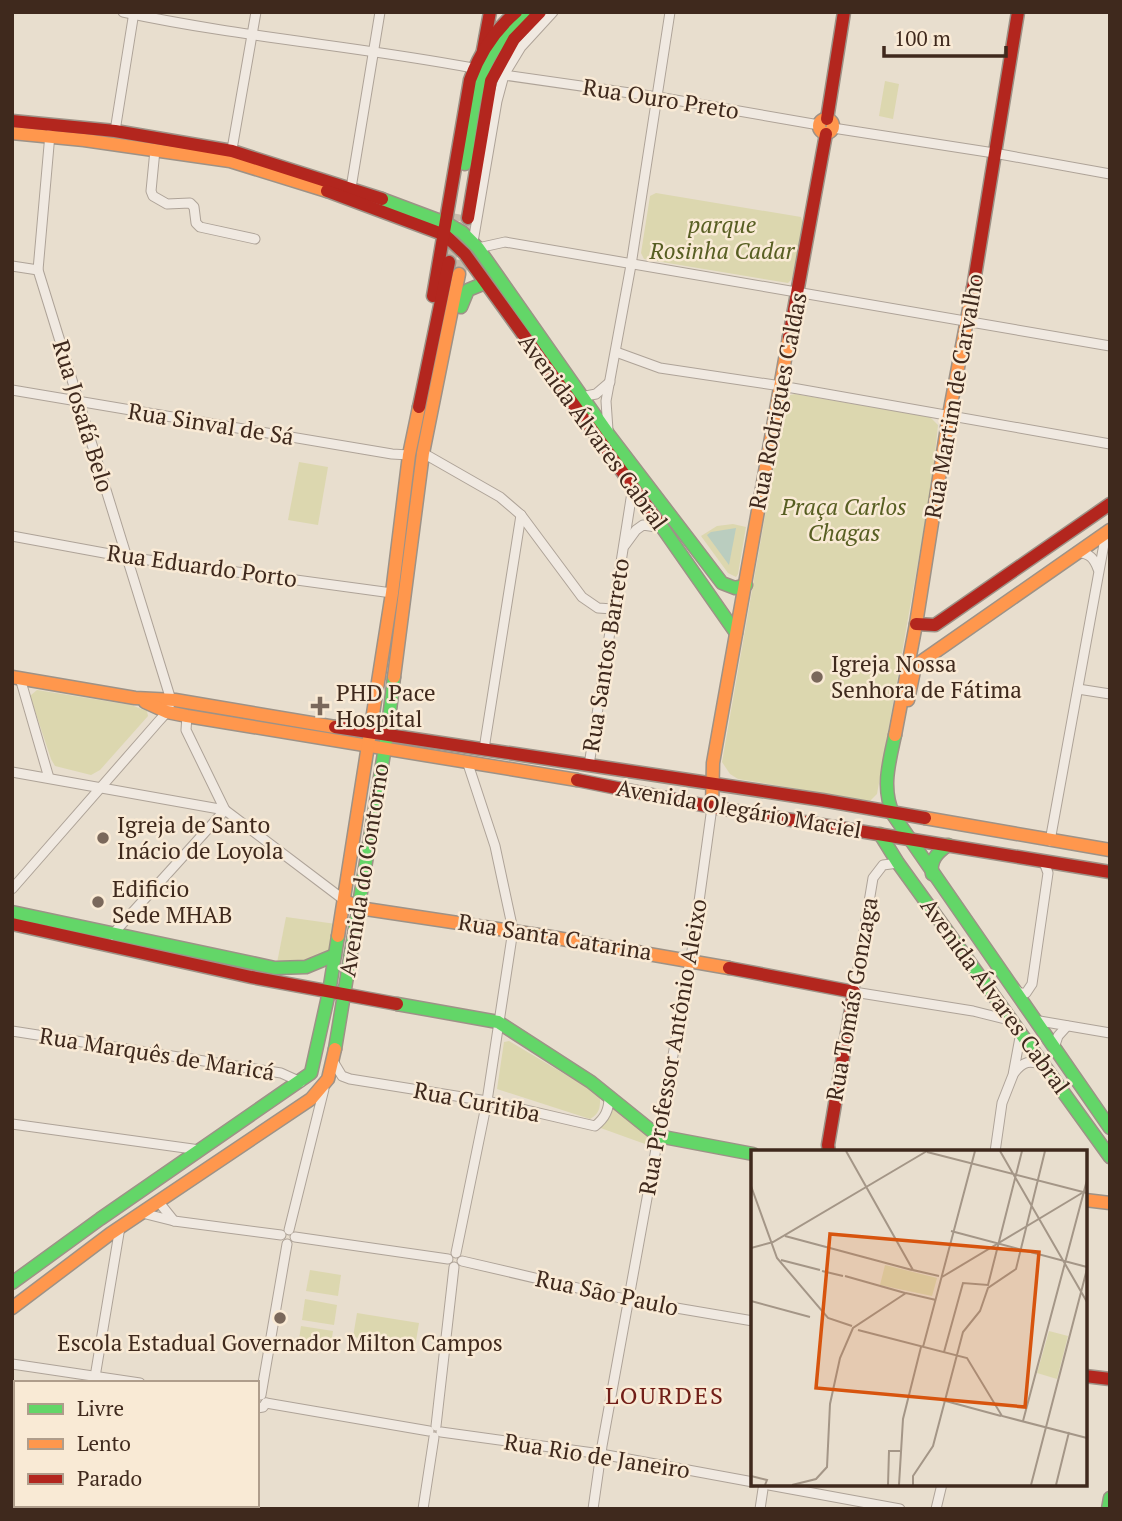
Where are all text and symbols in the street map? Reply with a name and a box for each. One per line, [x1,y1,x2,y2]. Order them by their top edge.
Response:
scale bar [884,14,1006,58]
text: 100 m [894,24,951,52]
street label: Rua Ouro Preto [581,71,741,126]
park label: parque Rosinha Cadar [649,209,796,266]
street label: Rua Martim de Carvalho [917,271,990,521]
street label: Rua Rodrigues Caldas [741,290,814,512]
street label: Avenida Álvares Cabral [512,327,675,536]
street label: Rua Josafá Belo [46,336,121,496]
street label: Rua Sinval de Sá [126,395,297,452]
park label: Praça Carlos Chagas [780,491,907,548]
street label: Rua Eduardo Porto [105,537,299,594]
street label: Rua Santos Barreto [575,556,636,754]
place label: Igreja Nossa Senhora de Fátima [831,648,1022,705]
marker: Igreja Nossa Senhora de Fátima [809,669,825,685]
place label: PHD Pace Hospital [336,677,436,734]
marker: PHD Pace Hospital [310,696,330,716]
street label: Avenida do Contorno [331,761,396,979]
street label: Avenida Olegário Maciel [614,772,864,845]
place label: Igreja de Santo Inácio de Loyola [117,809,284,866]
marker: Igreja de Santo Inácio de Loyola [95,830,111,846]
place label: Edificio Sede MHAB [112,873,232,930]
street label: Avenida Álvares Cabral [914,891,1077,1100]
marker: Edificio Sede MHAB [90,894,106,910]
street label: Rua Tomás Gonzaga [818,894,885,1103]
street label: Rua Professor Antônio Aleixo [631,896,714,1198]
street label: Rua Santa Catarina [456,906,655,967]
street label: Rua Marquês de Maricá [37,1020,277,1087]
street label: Rua Curitiba [411,1074,543,1129]
inset map [751,1150,1087,1486]
street label: Rua São Paulo [533,1262,681,1323]
marker: Escola Estadual Governador Milton Campos [272,1310,288,1326]
place label: Escola Estadual Governador Milton Campos [57,1327,503,1358]
district label: LOURDES [605,1379,725,1411]
legend [14,1381,259,1507]
text: Livre [77,1394,124,1422]
street label: Rua Rio de Janeiro [502,1425,692,1486]
text: Lento [77,1429,131,1457]
text: Parado [77,1464,142,1492]

